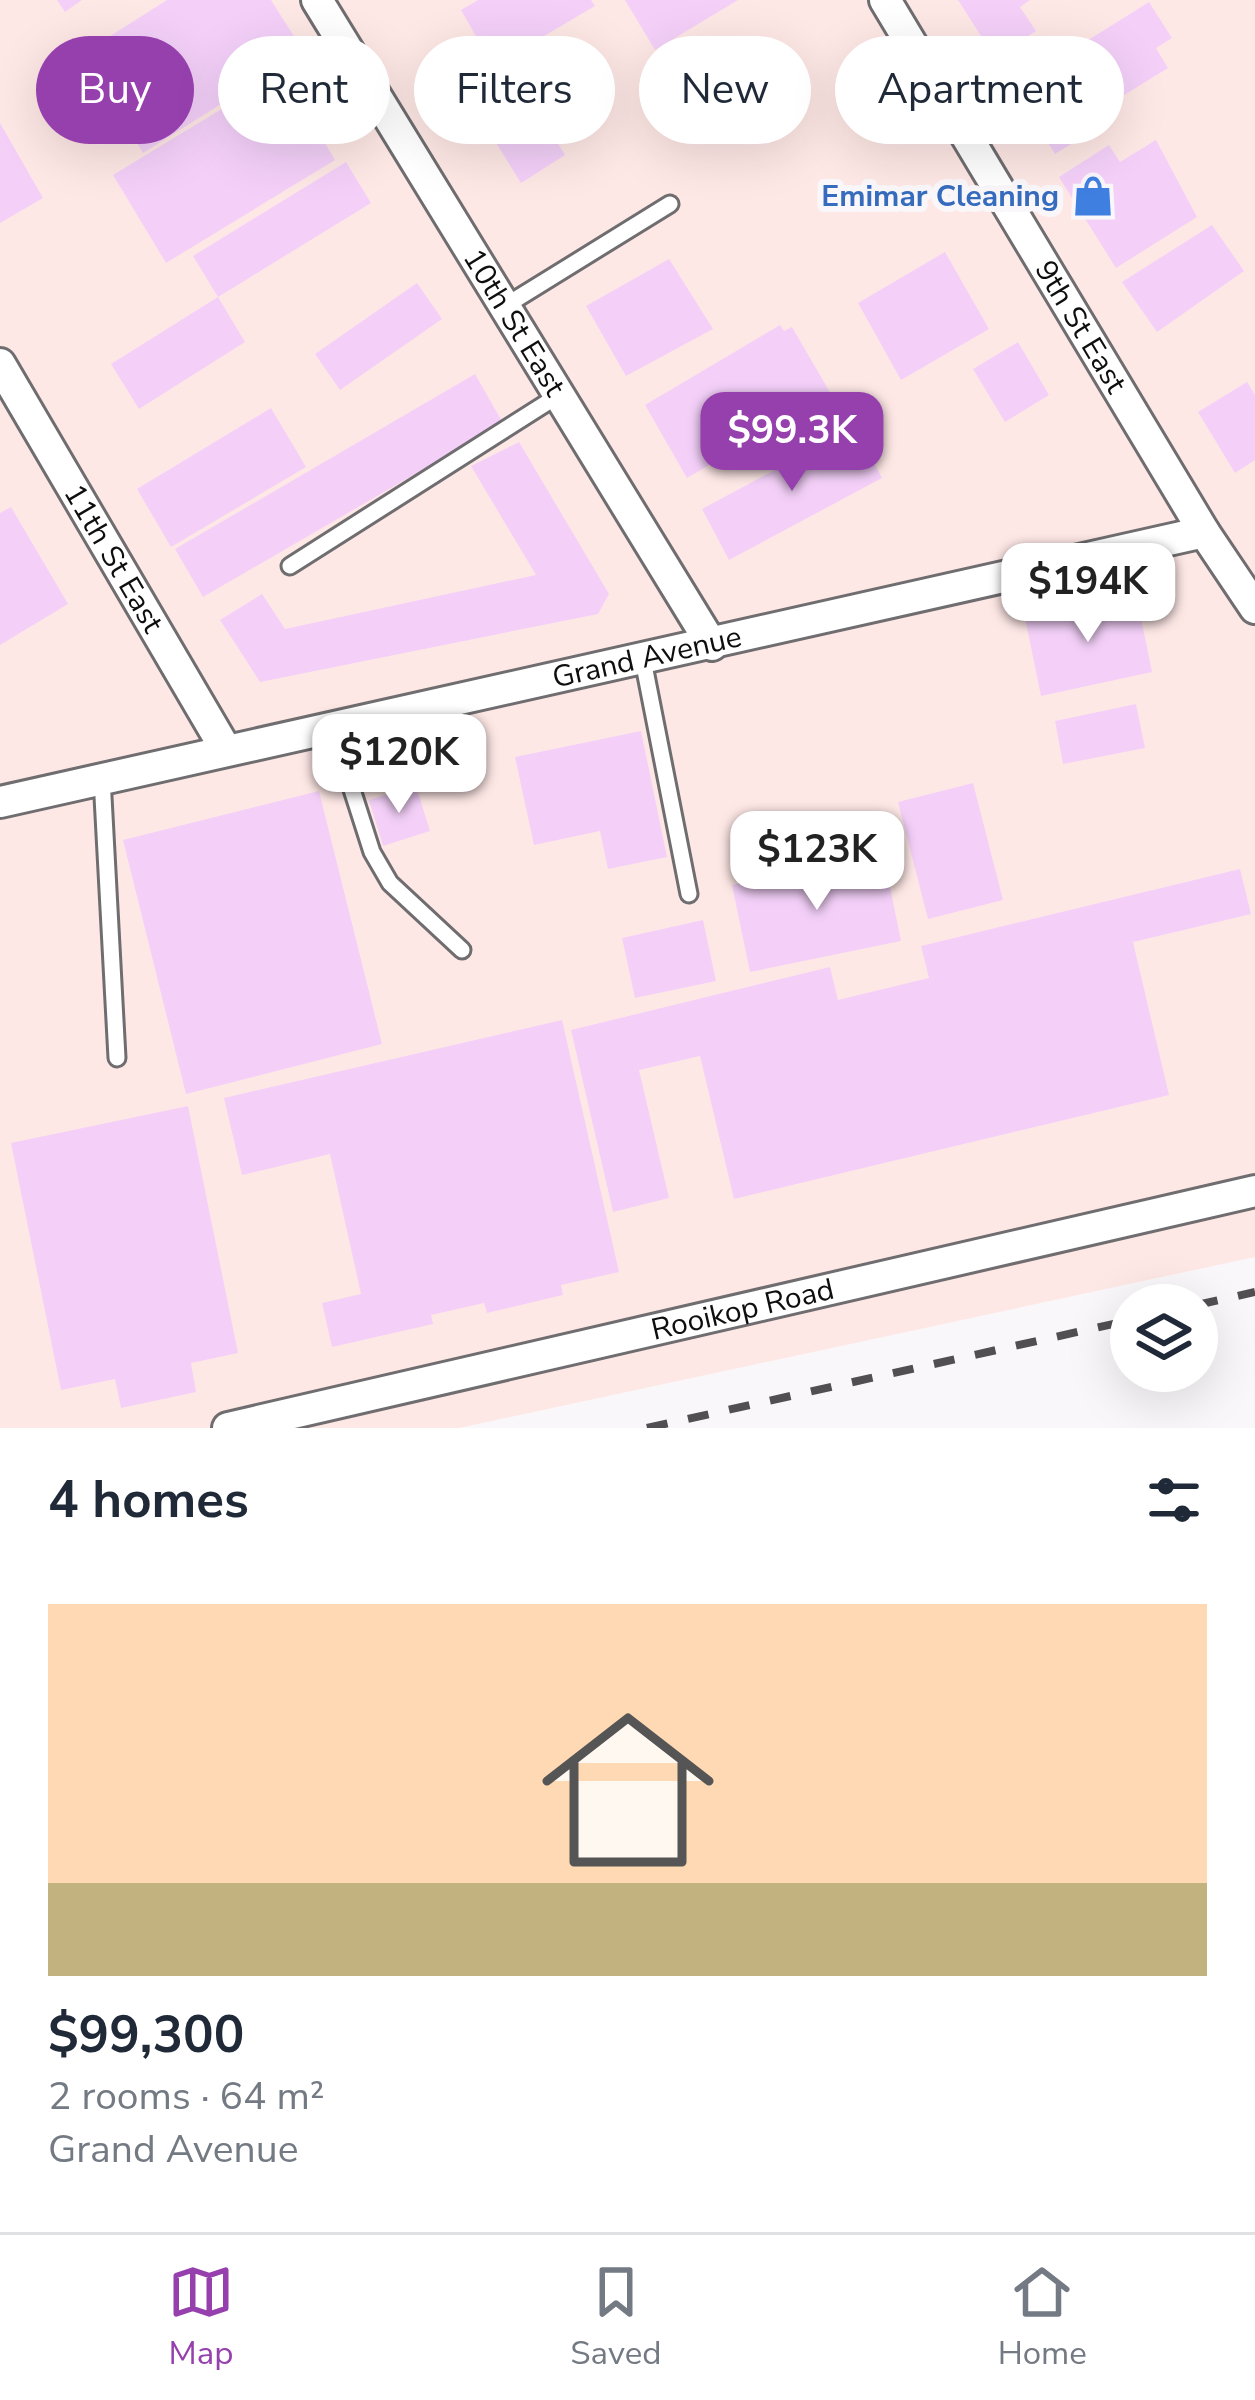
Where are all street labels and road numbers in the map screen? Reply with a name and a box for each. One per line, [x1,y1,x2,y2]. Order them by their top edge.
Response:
street label: 10th St East [453,241,575,404]
street label: 9th St East [1025,253,1136,401]
street label: 11th St East [54,477,173,641]
street label: Grand Avenue [549,616,746,698]
street label: Rooikop Road [647,1269,838,1351]

